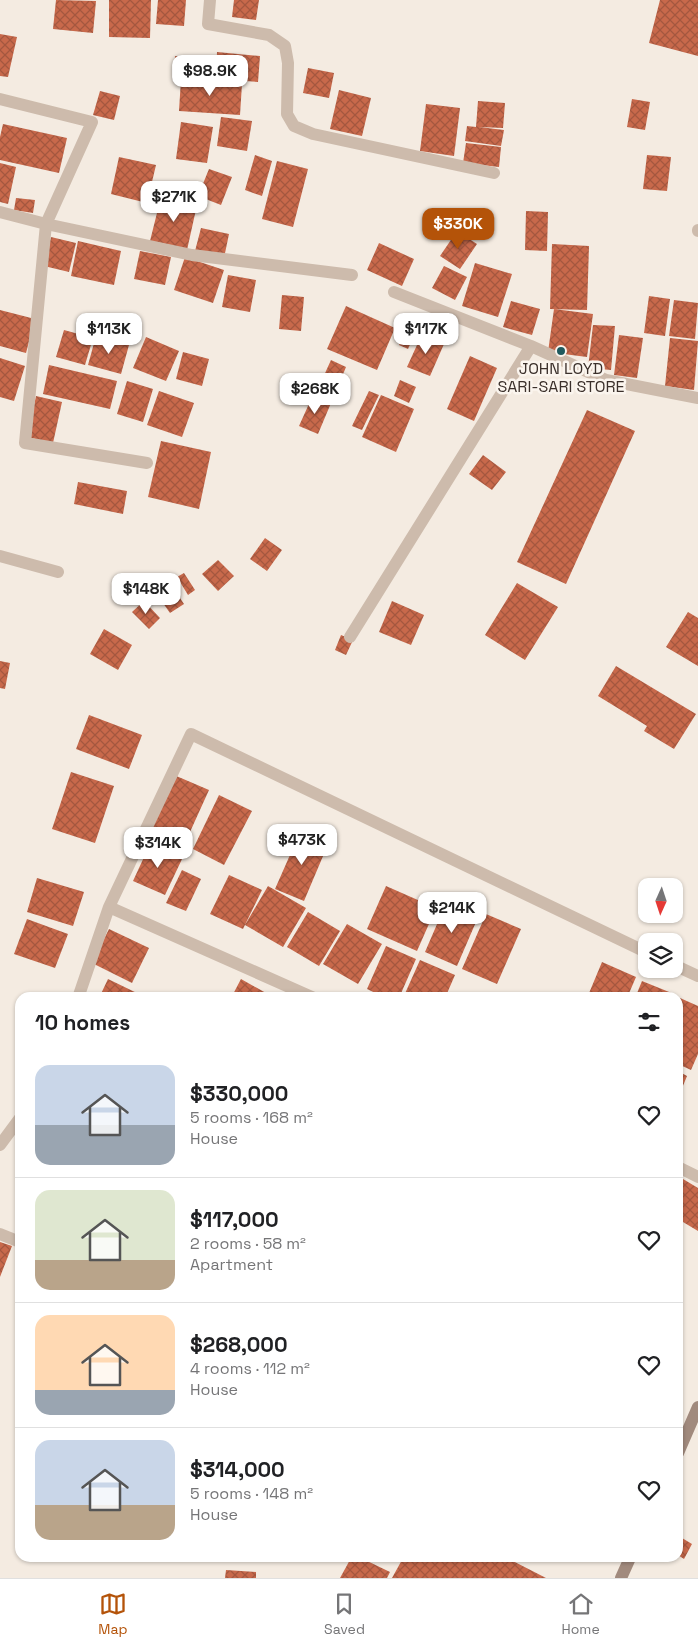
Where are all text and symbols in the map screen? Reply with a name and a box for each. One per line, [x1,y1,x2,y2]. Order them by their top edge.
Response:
pin: $98.9K [169,54,251,97]
text: $98.9K [183,60,237,81]
pin: $271K [139,180,209,223]
text: $271K [152,186,197,207]
pin: $330K [423,208,493,250]
text: $330K [433,213,483,234]
pin: $113K [74,312,144,355]
pin: $117K [391,312,461,355]
text: $113K [87,318,131,339]
text: $117K [404,318,448,339]
marker: JOHN LOYD SARI-SARI STORE [555,345,567,357]
place label: JOHN LOYD SARI-SARI STORE [497,358,625,397]
pin: $268K [280,372,350,415]
text: $268K [291,378,339,399]
pin: $148K [111,572,181,615]
text: $148K [123,578,169,599]
pin: $473K [267,824,337,866]
pin: $314K [123,826,193,869]
text: $473K [278,829,326,850]
text: $314K [135,832,181,853]
north arrow [638,878,682,922]
map controls [638,878,683,978]
pin: $214K [417,892,487,934]
text: $214K [429,897,475,918]
button: layers [638,933,683,978]
icon: filters [635,1008,663,1036]
text: 10 homes [35,1009,130,1036]
text: $330,000 [190,1080,288,1107]
icon: home [75,1085,135,1145]
icon: heart [635,1101,663,1129]
text: 5 rooms · 168 m² [190,1107,313,1128]
text: House [190,1128,238,1149]
text: $117,000 [190,1206,279,1233]
icon: home [75,1210,135,1270]
icon: heart [635,1226,663,1254]
text: 2 rooms · 58 m² [190,1233,306,1254]
text: Apartment [190,1254,273,1275]
text: $268,000 [190,1331,288,1358]
icon: home [75,1335,135,1395]
icon: heart [635,1351,663,1379]
text: 4 rooms · 112 m² [190,1358,310,1379]
text: House [190,1379,238,1400]
text: $314,000 [190,1456,285,1483]
icon: home [75,1460,135,1520]
icon: heart [635,1476,663,1504]
text: 5 rooms · 148 m² [190,1483,313,1504]
text: House [190,1504,238,1525]
tab: Map [98,1590,127,1638]
tab: Saved [324,1590,365,1638]
tab: Home [562,1590,600,1638]

